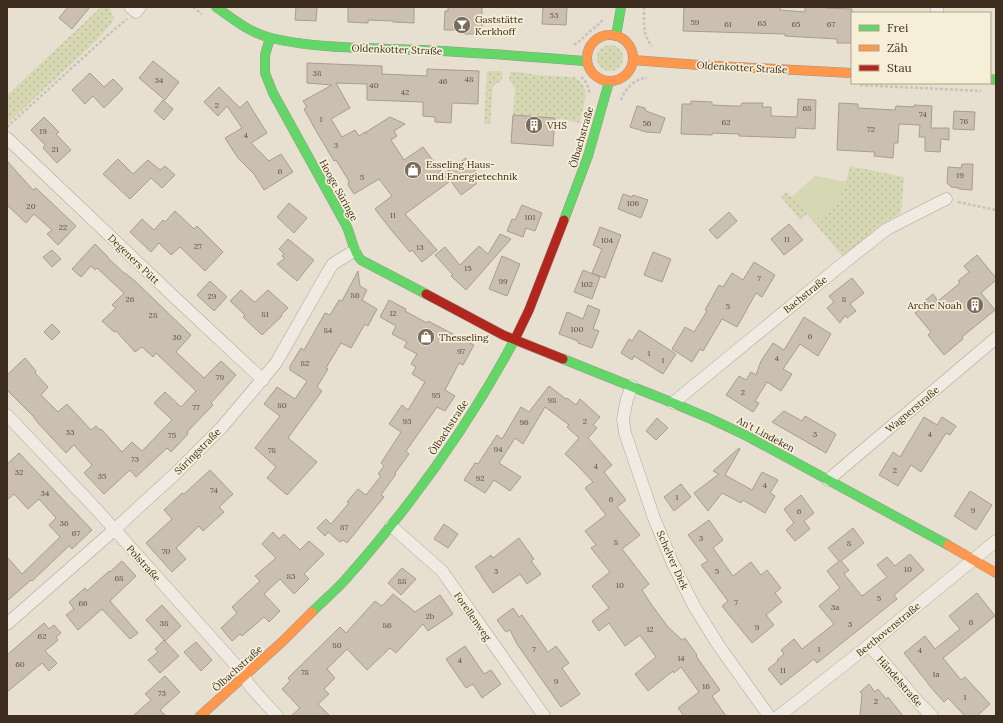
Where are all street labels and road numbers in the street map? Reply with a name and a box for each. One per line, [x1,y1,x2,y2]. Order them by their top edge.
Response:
street label: Oldenkotter Straße [351,41,443,58]
street label: Oldenkotter Straße [696,59,788,76]
street label: Ölbachstraße [567,104,597,169]
street label: Hooge Süringe [316,157,361,224]
street label: Degeners Pütt [105,232,162,287]
street label: Bachstraße [781,272,830,316]
street label: Wagnerstraße [883,383,942,436]
street label: Ölbachstraße [426,397,471,457]
street label: An't Lindeken [734,413,797,455]
street label: Süringstraße [171,425,224,477]
street label: Schelver Diek [654,529,692,592]
street label: Polstraße [124,542,164,585]
street label: Forellenweg [451,589,494,644]
street label: Beethovenstraße [853,599,924,659]
street label: Ölbachstraße [210,642,266,694]
street label: Händelstraße [874,653,926,710]

